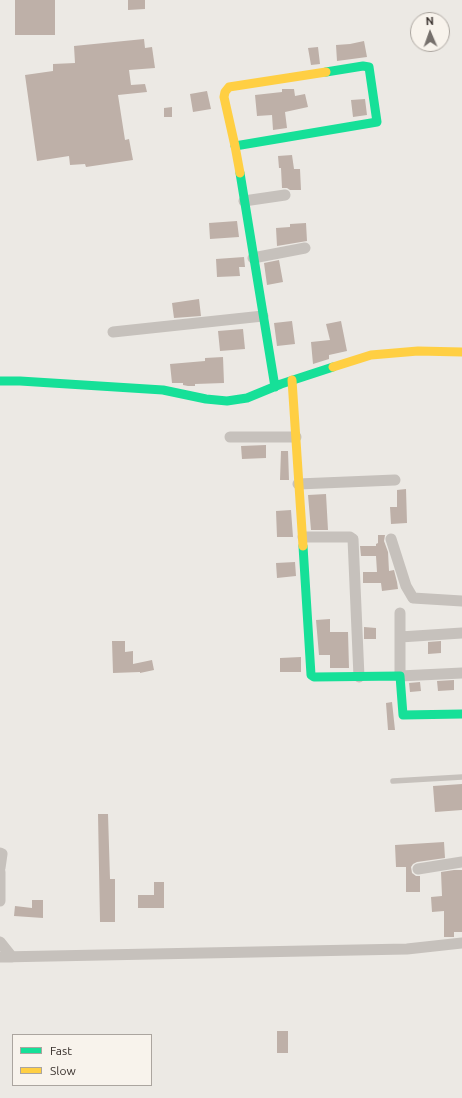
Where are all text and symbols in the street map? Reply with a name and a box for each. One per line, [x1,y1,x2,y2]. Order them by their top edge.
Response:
north arrow [410,12,450,52]
text: N [425,15,434,27]
legend [12,1034,152,1086]
text: Fast [50,1044,72,1057]
text: Slow [50,1064,76,1077]

